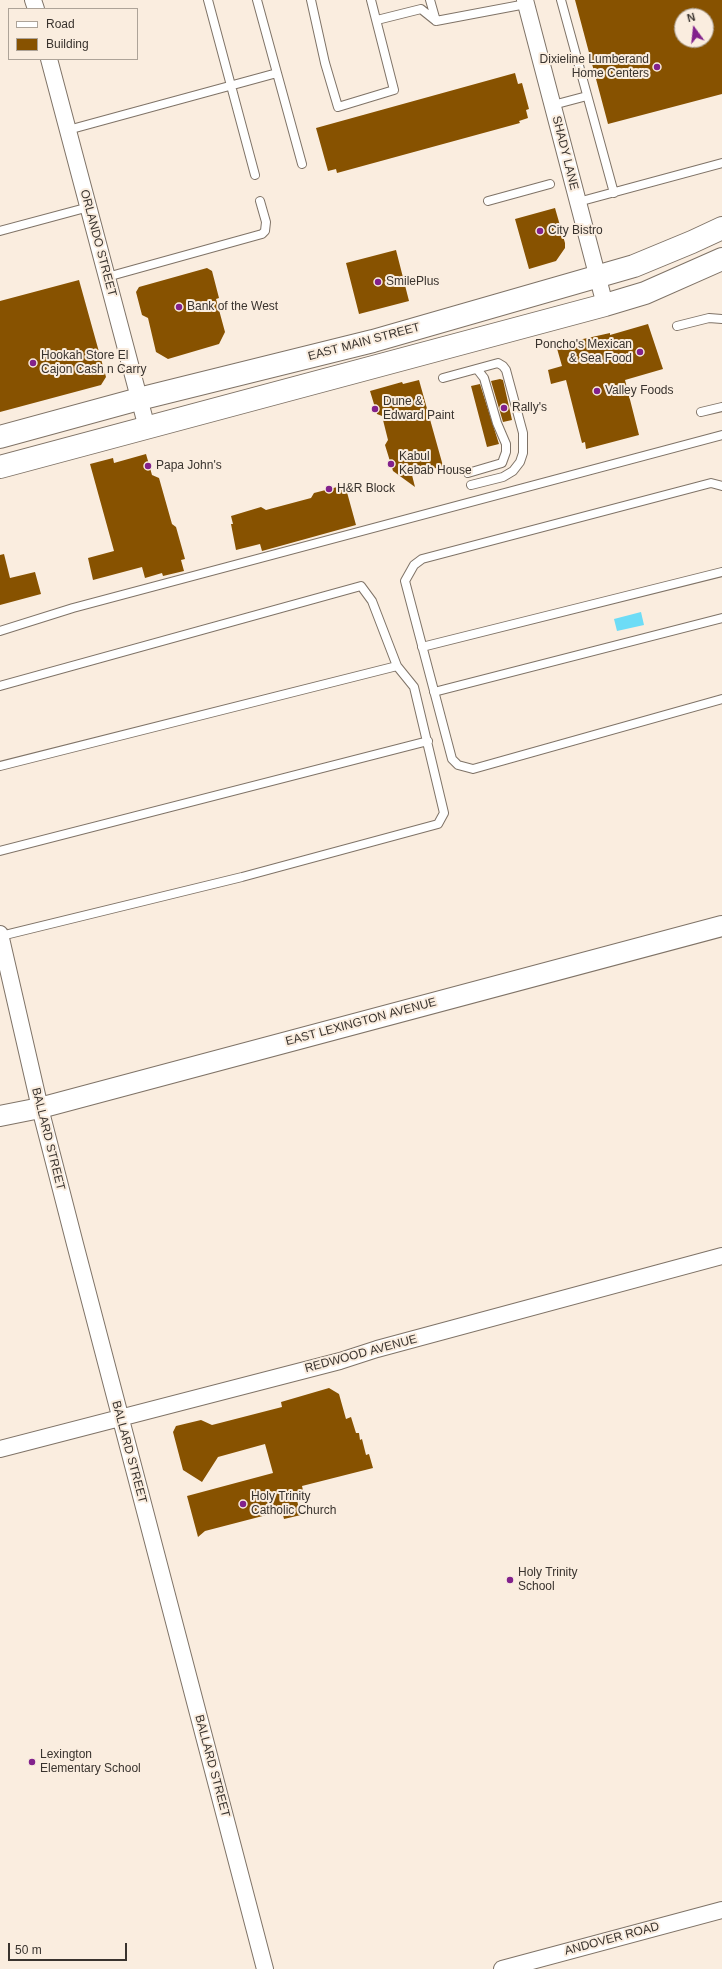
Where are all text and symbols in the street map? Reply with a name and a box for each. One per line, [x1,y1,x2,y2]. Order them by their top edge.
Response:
legend [8,8,138,60]
north arrow [674,8,714,48]
text: N [686,11,697,24]
text: Road [46,17,75,31]
text: Building [46,37,89,51]
place label: Dixieline Lumberand Home Centers [540,53,649,81]
marker: Dixieline Lumberand Home Centers [652,62,662,72]
street label: SHADY LANE [549,114,581,192]
street label: ORLANDO STREET [77,188,119,298]
place label: City Bistro [548,224,603,238]
marker: City Bistro [535,226,545,236]
place label: SmilePlus [386,275,439,289]
marker: SmilePlus [373,277,383,287]
place label: Bank of the West [187,300,278,314]
marker: Bank of the West [174,302,184,312]
street label: EAST MAIN STREET [306,320,422,364]
place label: Poncho's Mexican & Sea Food [535,338,632,366]
marker: Poncho's Mexican & Sea Food [635,347,645,357]
place label: Hookah Store El Cajon Cash n Carry [41,349,146,377]
marker: Hookah Store El Cajon Cash n Carry [28,358,38,368]
place label: Valley Foods [605,384,673,398]
marker: Valley Foods [592,386,602,396]
place label: Dune & Edward Paint [383,395,454,423]
place label: Rally's [512,401,547,415]
marker: Rally's [499,403,509,413]
marker: Dune & Edward Paint [370,404,380,414]
place label: Kabul Kebab House [399,450,472,478]
place label: Papa John's [156,459,222,473]
marker: Kabul Kebab House [386,459,396,469]
marker: Papa John's [143,461,153,471]
place label: H&R Block [337,482,395,496]
marker: H&R Block [324,484,334,494]
street label: EAST LEXINGTON AVENUE [284,995,438,1049]
street label: BALLARD STREET [28,1086,68,1192]
street label: REDWOOD AVENUE [303,1332,419,1376]
street label: BALLARD STREET [108,1399,150,1505]
place label: Holy Trinity Catholic Church [251,1490,336,1518]
marker: Holy Trinity Catholic Church [238,1499,248,1509]
place label: Holy Trinity School [518,1566,578,1594]
marker: Holy Trinity School [505,1575,515,1585]
street label: BALLARD STREET [191,1713,233,1819]
place label: Lexington Elementary School [40,1748,141,1776]
marker: Lexington Elementary School [27,1757,37,1767]
street label: ANDOVER ROAD [563,1919,661,1959]
scale bar [10,1935,129,1961]
text: 50 m [15,1943,42,1957]

